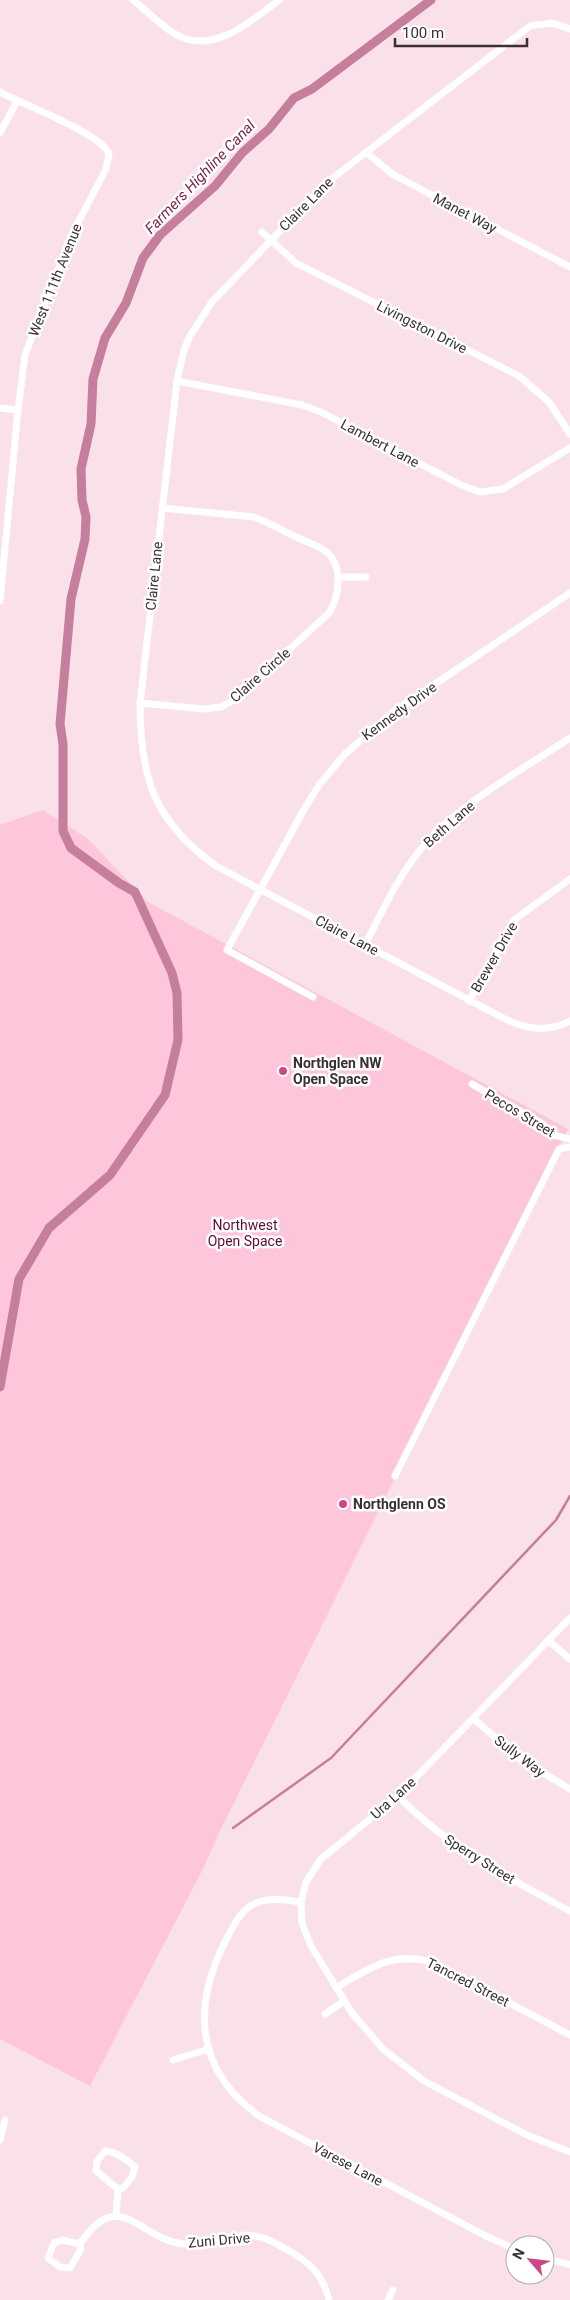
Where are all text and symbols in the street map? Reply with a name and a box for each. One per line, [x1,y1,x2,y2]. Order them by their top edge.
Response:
scale bar [395,15,528,47]
text: 100 m [402,24,444,42]
water label: Farmers Highline Canal [141,116,259,237]
street label: Claire Lane [276,174,336,234]
street label: Manet Way [431,190,500,237]
street label: West 111th Avenue [25,221,85,339]
street label: Livingston Drive [374,297,470,357]
street label: Lambert Lane [338,416,422,470]
street label: Claire Lane [142,541,166,611]
street label: Claire Circle [227,645,293,705]
street label: Kennedy Drive [359,679,439,743]
street label: Beth Lane [420,798,478,850]
street label: Claire Lane [313,912,381,958]
street label: Brewer Drive [467,919,521,995]
place label: Northglen NW Open Space [293,1055,382,1087]
marker: Northglen NW Open Space [277,1065,289,1077]
street label: Pecos Street [482,1086,558,1140]
park label: Northwest Open Space [208,1217,282,1249]
place label: Northglenn OS [353,1496,446,1512]
marker: Northglenn OS [337,1498,349,1510]
street label: Sully Way [492,1732,549,1780]
street label: Ura Lane [367,1774,419,1822]
street label: Sperry Street [442,1831,519,1887]
street label: Tancred Street [424,1954,512,2010]
street label: Varese Lane [310,2139,386,2189]
street label: Zuni Drive [187,2229,251,2251]
north arrow [505,2235,555,2285]
text: N [509,2246,528,2262]

